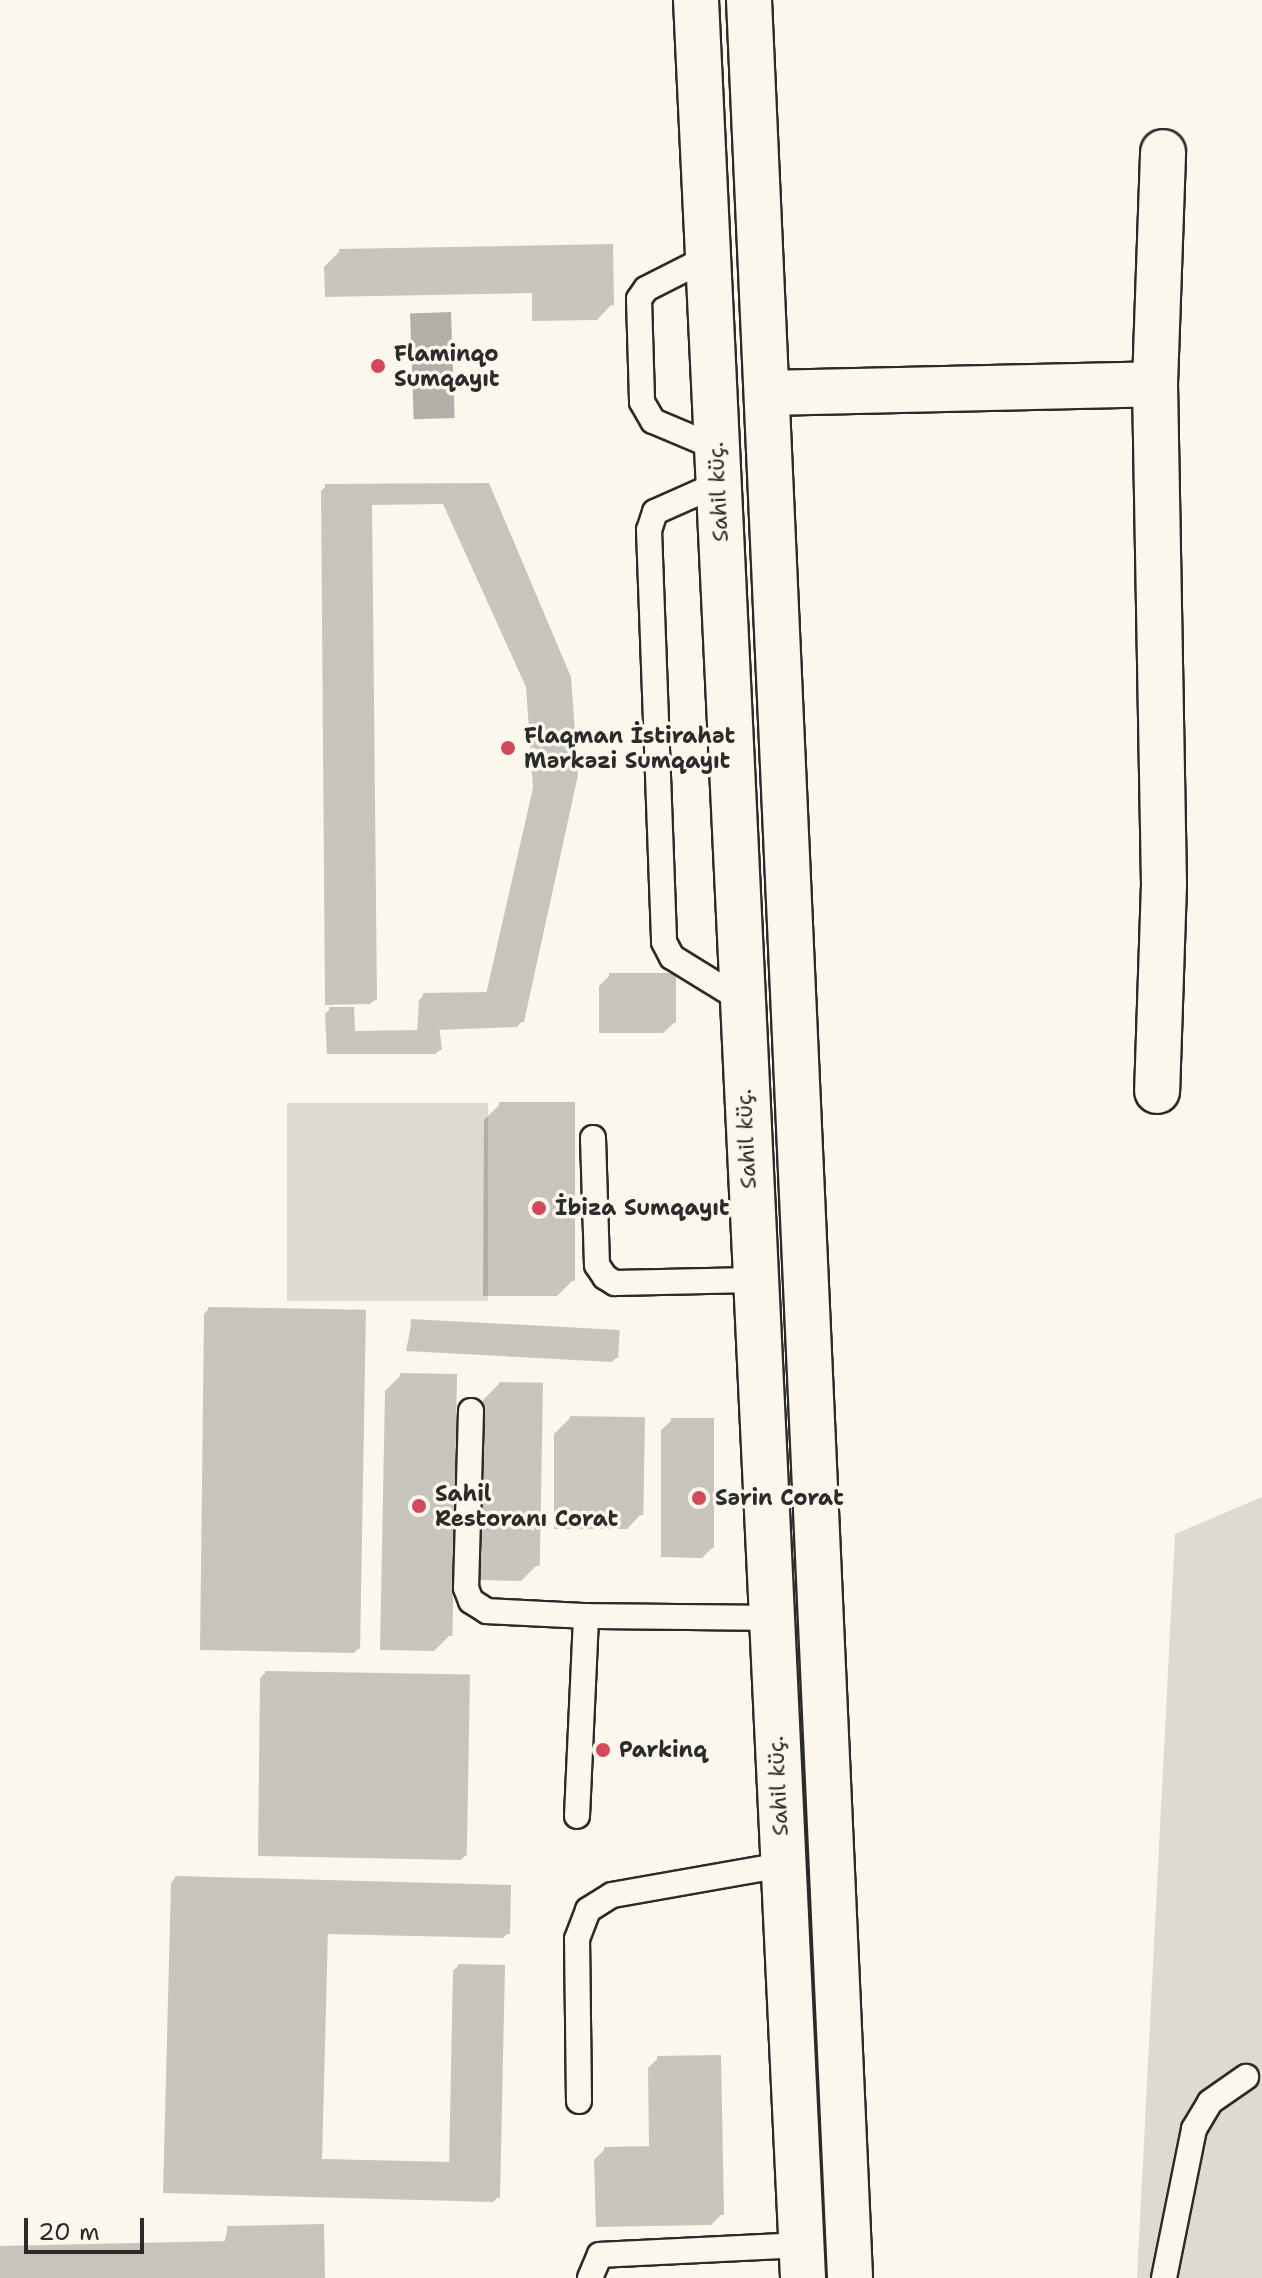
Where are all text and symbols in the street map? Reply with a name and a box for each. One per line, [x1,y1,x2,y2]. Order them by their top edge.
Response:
place label: Flaminqo Sumqayıt [394,340,500,392]
marker: Flaminqo Sumqayıt [369,357,387,375]
street label: Sahil küç. [702,441,734,543]
place label: Flaqman İstirahət Mərkəzi Sumqayıt [524,722,735,774]
marker: Flaqman İstirahət Mərkəzi Sumqayıt [499,739,517,757]
street label: Sahil küç. [730,1088,762,1190]
place label: İbiza Sumqayıt [555,1195,729,1221]
marker: İbiza Sumqayıt [530,1199,548,1217]
place label: Sahil Restoranı Corat [435,1480,618,1532]
place label: Sərin Corat [715,1485,844,1511]
marker: Sərin Corat [690,1489,708,1507]
marker: Sahil Restoranı Corat [410,1497,428,1515]
street label: Sahil küç. [762,1735,794,1837]
place label: Parkinq [619,1737,707,1763]
marker: Parkinq [594,1741,612,1759]
scale bar [28,2202,148,2252]
text: 20 m [38,2216,100,2248]

